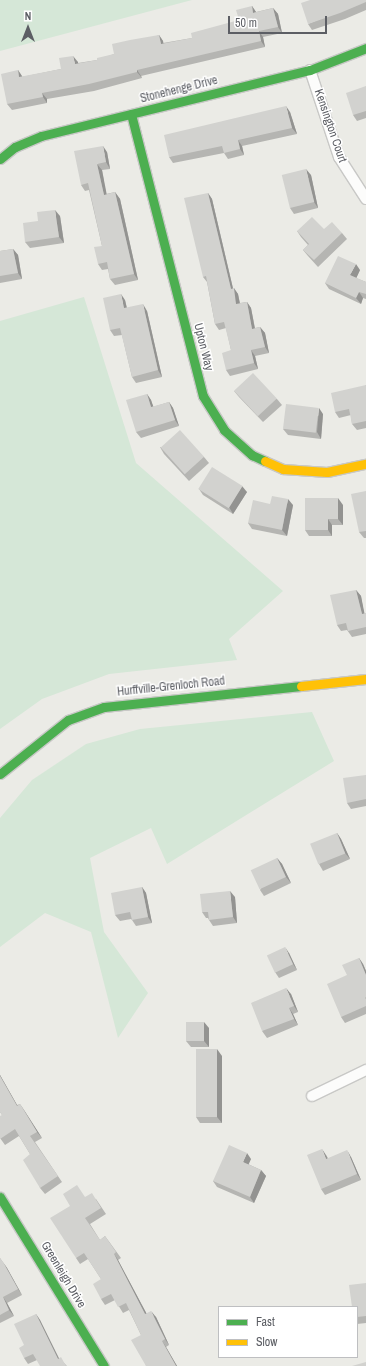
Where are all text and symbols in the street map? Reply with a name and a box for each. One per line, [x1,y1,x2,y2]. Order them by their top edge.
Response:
north arrow [8,8,48,48]
scale bar [230,8,329,34]
text: N [25,9,31,23]
text: 50 m [235,15,257,31]
street label: Stonehenge Drive [139,73,219,107]
street label: Kensington Court [311,87,349,165]
street label: Upton Way [190,322,216,372]
street label: Hurffville-Grenloch Road [116,674,226,700]
street label: Greenleigh Drive [38,1239,88,1311]
legend [218,1306,358,1358]
text: Fast [256,1314,275,1330]
text: Slow [256,1334,277,1350]

